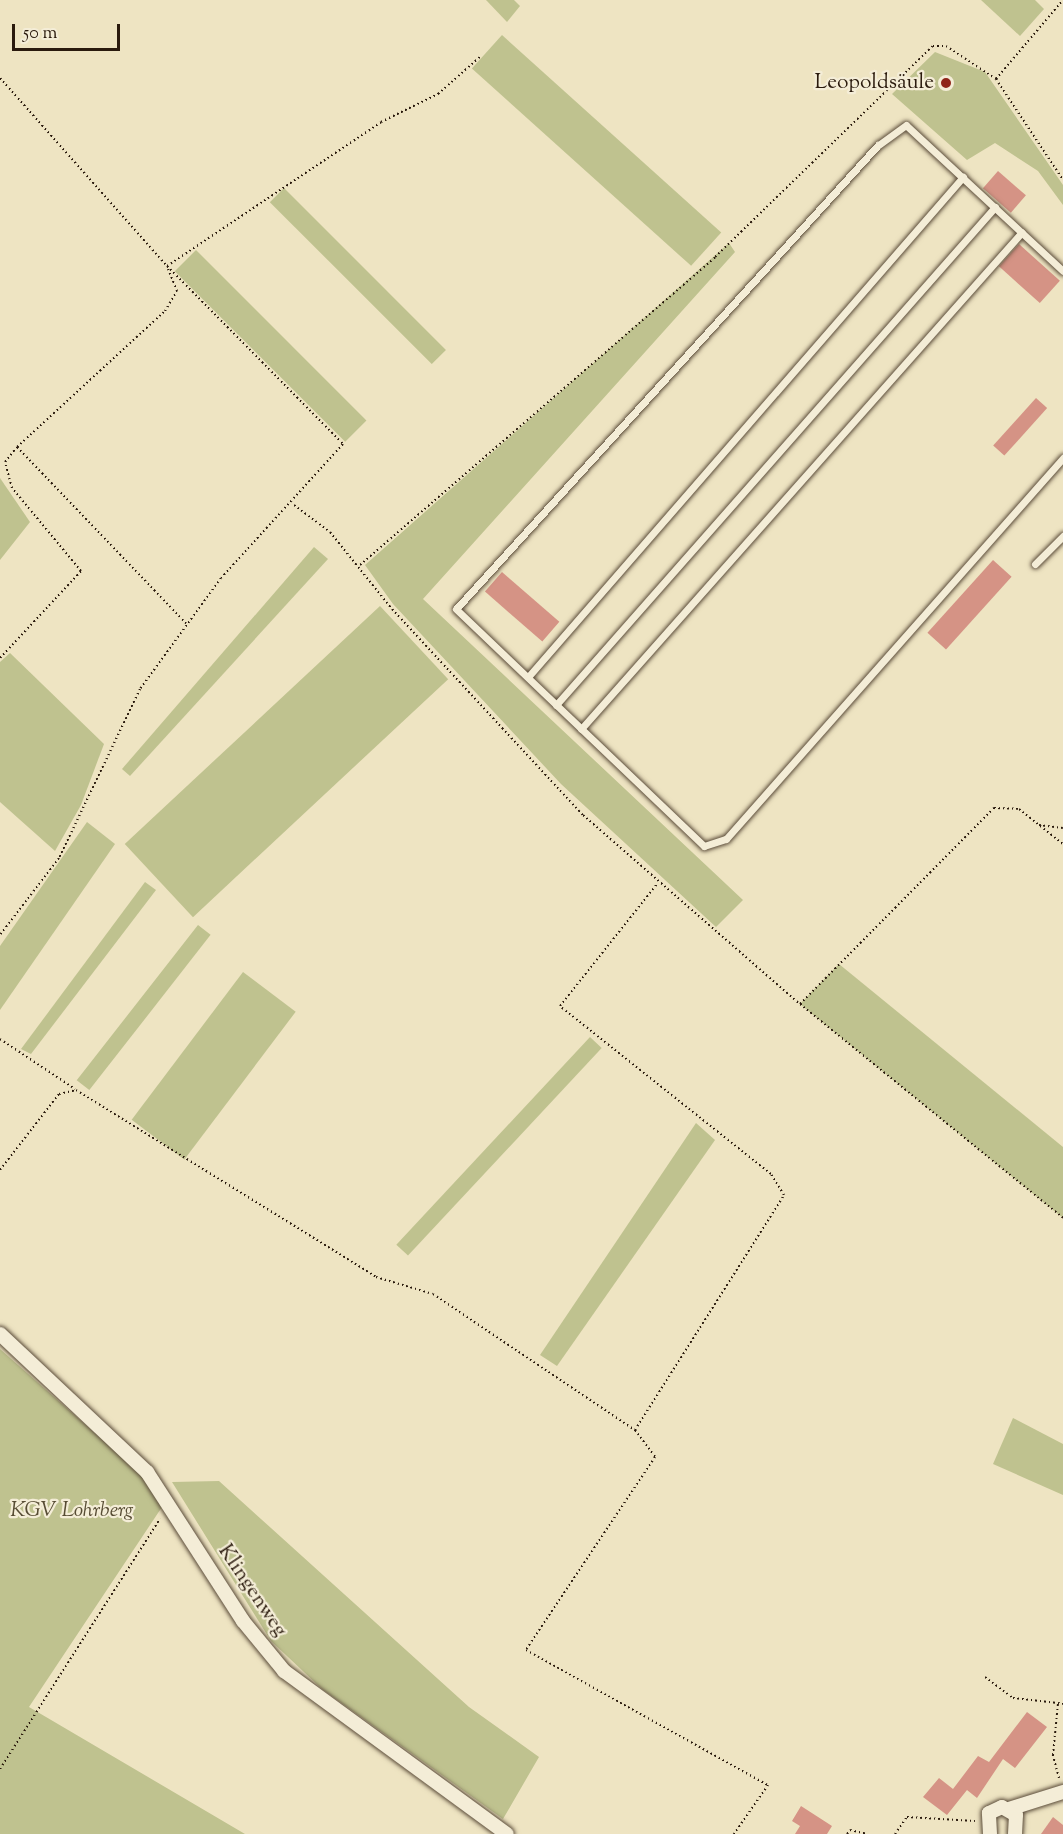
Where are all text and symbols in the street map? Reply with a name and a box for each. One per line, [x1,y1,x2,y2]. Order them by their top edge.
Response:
scale bar [15,12,123,50]
text: 50 m [23,21,57,47]
place label: Leopoldsäule [815,70,934,96]
marker: Leopoldsäule [939,76,953,90]
park label: KGV Lohrberg [10,1498,134,1524]
street label: Klingenweg [212,1540,292,1642]

